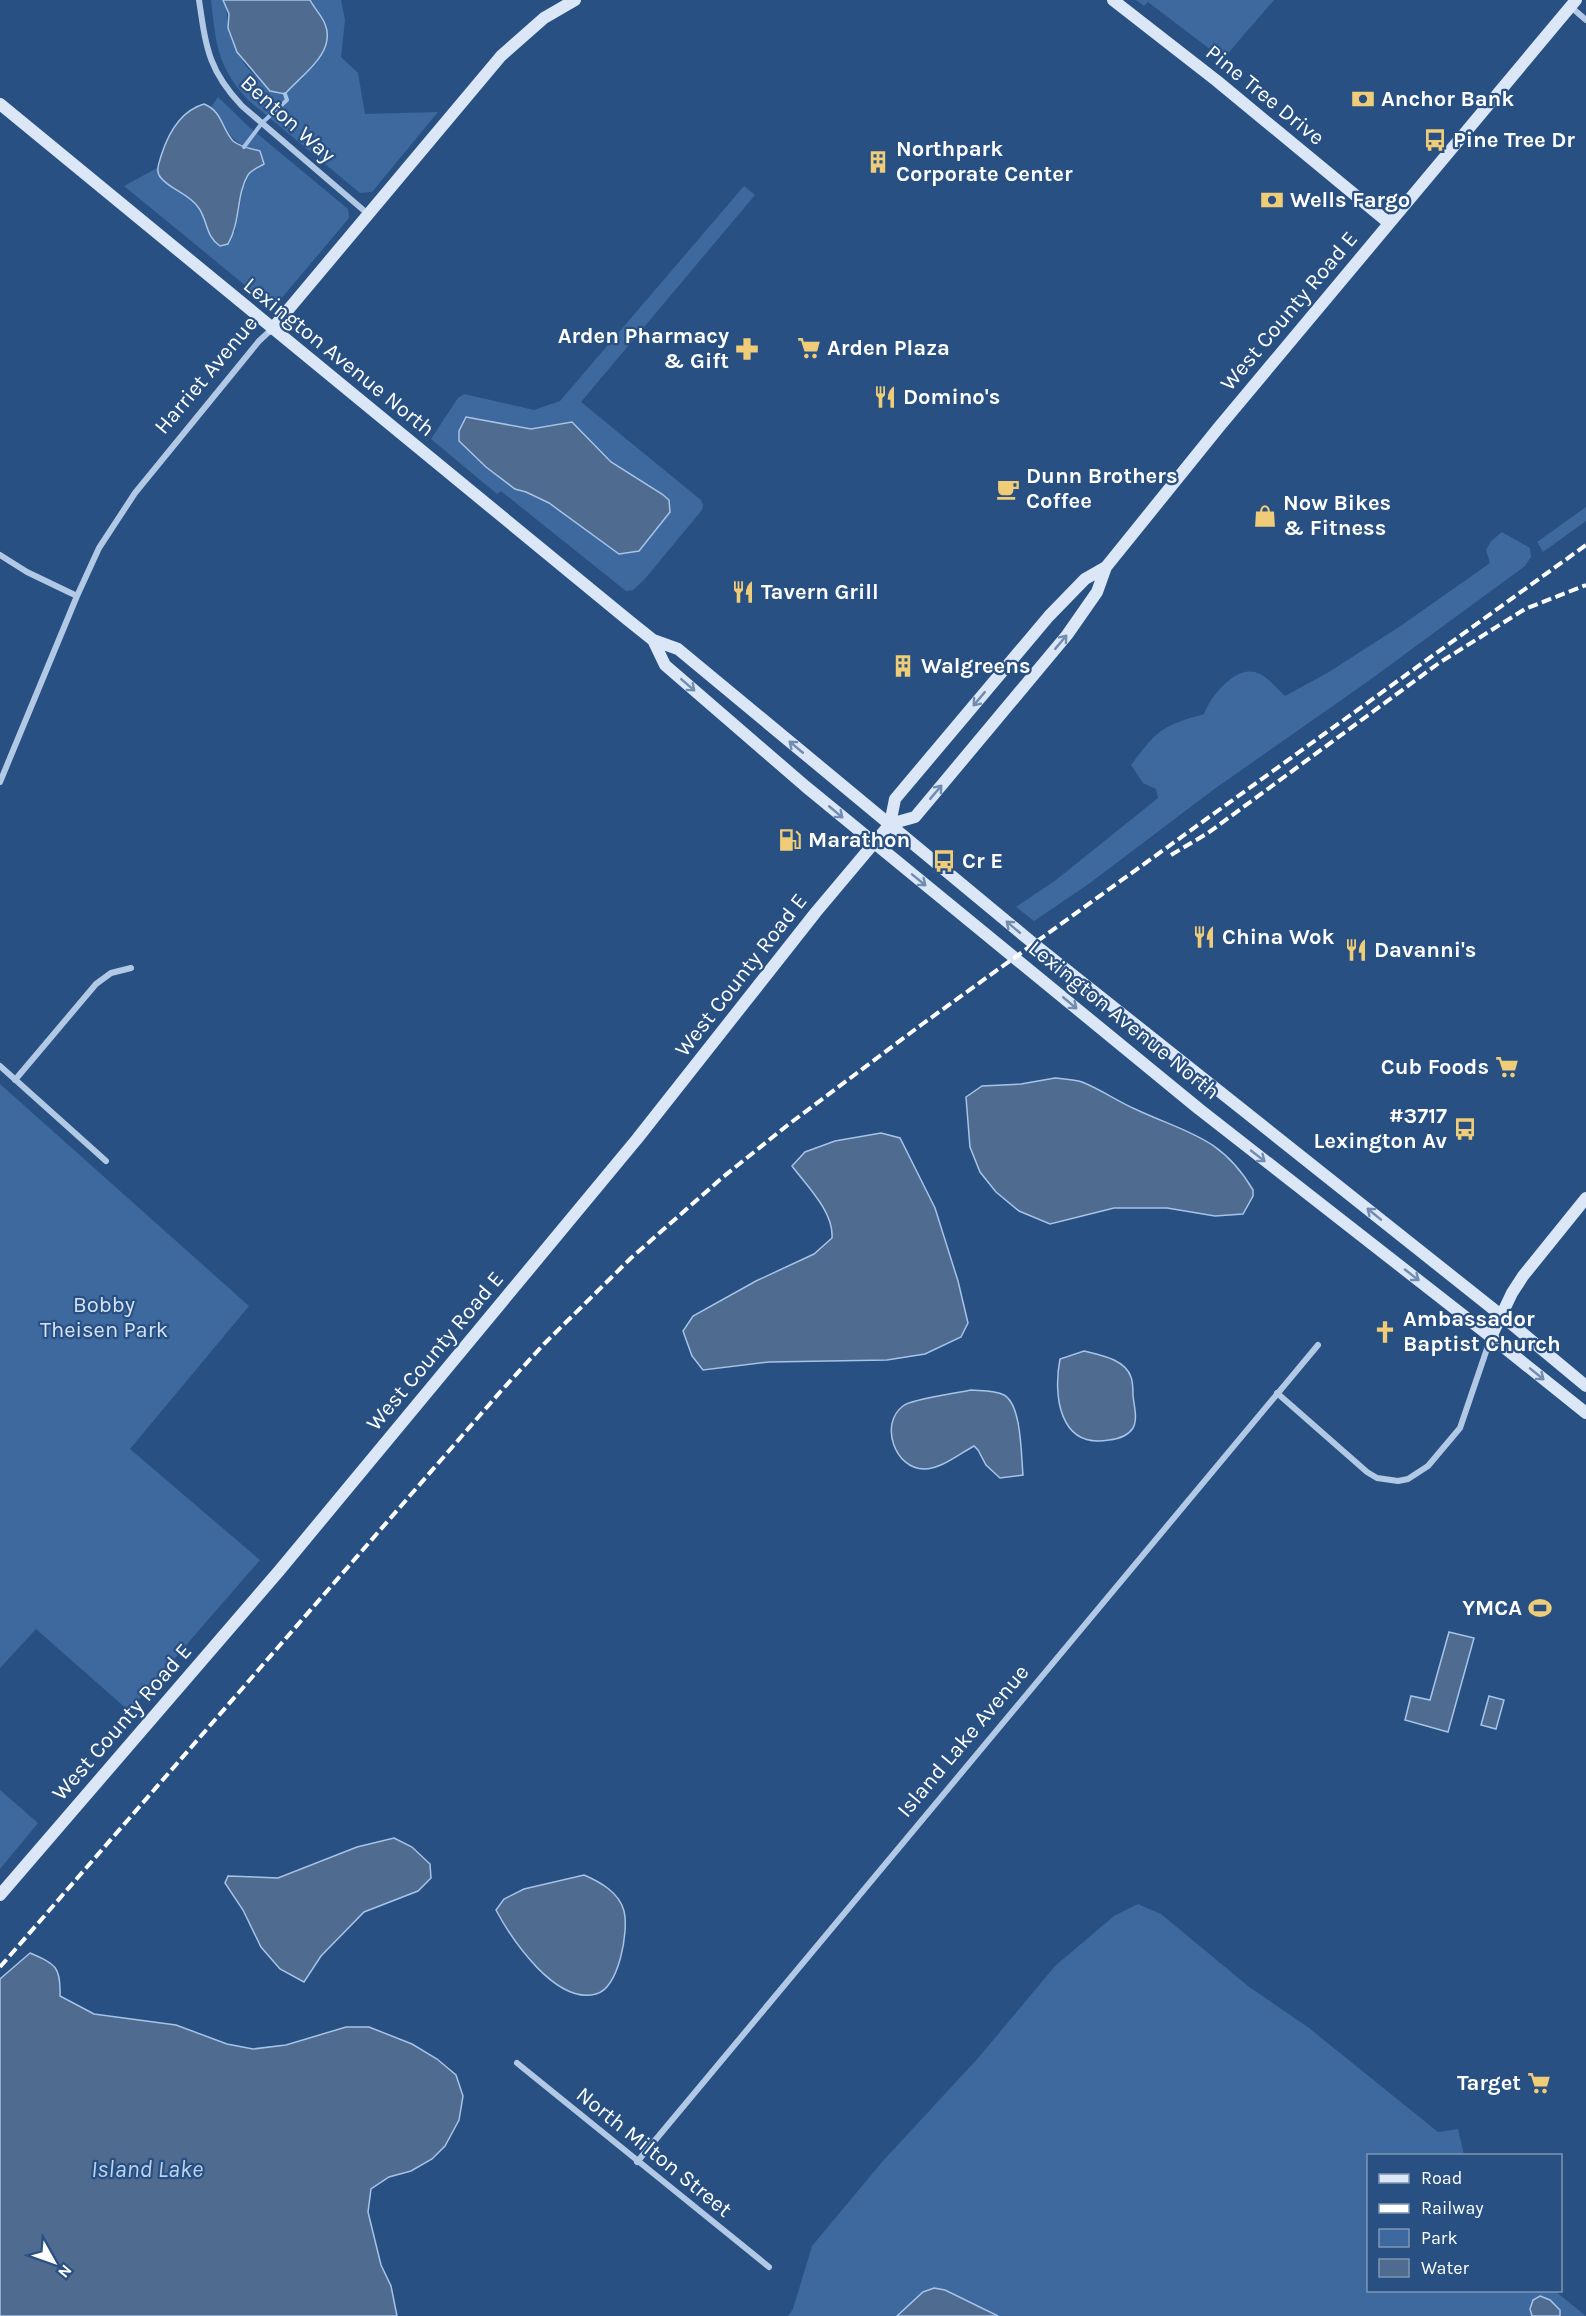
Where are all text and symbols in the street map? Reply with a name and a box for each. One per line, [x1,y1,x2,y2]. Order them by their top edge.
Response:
street label: Pine Tree Drive [1200,39,1330,151]
street label: Benton Way [235,70,341,168]
bank icon: Anchor Bank [1350,86,1376,112]
place label: Anchor Bank [1381,86,1514,112]
bus stop icon: Pine Tree Dr [1422,127,1448,153]
place label: Pine Tree Dr [1453,127,1575,153]
place label: Northpark Corporate Center [896,136,1073,187]
building icon: Northpark Corporate Center [865,149,891,175]
bank icon: Wells Fargo [1259,187,1285,213]
place label: Wells Fargo [1290,187,1410,213]
street label: West County Road E [1215,226,1363,396]
street label: Lexington Avenue North [238,272,440,442]
street label: Harriet Avenue [149,311,263,439]
place label: Arden Pharmacy & Gift [558,323,729,374]
supermarket icon: Arden Plaza [796,335,822,361]
place label: Arden Plaza [827,335,950,361]
pharmacy icon: Arden Pharmacy & Gift [734,336,760,362]
restaurant icon: Domino's [872,384,898,410]
place label: Domino's [903,384,1000,410]
place label: Dunn Brothers Coffee [1026,463,1178,514]
cafe icon: Dunn Brothers Coffee [995,476,1021,502]
place label: Now Bikes & Fitness [1283,490,1391,541]
shop icon: Now Bikes & Fitness [1252,503,1278,529]
restaurant icon: Tavern Grill [730,579,756,605]
place label: Tavern Grill [761,579,879,605]
one-way arrow [1054,635,1068,650]
building icon: Walgreens [890,653,916,679]
place label: Walgreens [921,653,1031,679]
one-way arrow [680,678,695,692]
one-way arrow [972,691,986,706]
one-way arrow [789,740,805,753]
one-way arrow [929,785,943,800]
one-way arrow [828,805,843,819]
fuel station icon: Marathon [777,827,803,853]
place label: Marathon [808,827,910,853]
bus stop icon: Cr E [931,848,957,874]
place label: Cr E [962,848,1003,874]
one-way arrow [911,873,927,886]
street label: West County Road E [669,888,813,1062]
one-way arrow [1006,920,1022,933]
restaurant icon: China Wok [1191,924,1217,950]
place label: China Wok [1222,924,1334,950]
street label: Lexington Avenue North [1023,935,1225,1105]
restaurant icon: Davanni's [1343,937,1369,963]
place label: Davanni's [1374,937,1476,963]
one-way arrow [1062,996,1077,1010]
place label: Cub Foods [1381,1054,1489,1080]
supermarket icon: Cub Foods [1494,1054,1520,1080]
place label: #3717 Lexington Av [1313,1103,1448,1154]
bus stop icon: #3717 Lexington Av [1452,1116,1478,1142]
one-way arrow [1250,1149,1266,1162]
one-way arrow [1366,1207,1382,1220]
street label: West County Road E [361,1266,509,1436]
one-way arrow [1404,1269,1420,1282]
park label: Bobby Theisen Park [40,1292,168,1343]
place label: Ambassador Baptist Church [1403,1306,1561,1357]
church icon: Ambassador Baptist Church [1372,1319,1398,1345]
one-way arrow [1529,1367,1545,1380]
place label: YMCA [1462,1595,1522,1621]
sports icon: YMCA [1527,1595,1553,1621]
street label: West County Road E [47,1638,197,1806]
street label: Island Lake Avenue [892,1659,1034,1823]
place label: Target [1457,2070,1521,2096]
supermarket icon: Target [1526,2070,1552,2096]
street label: North Milton Street [571,2081,737,2223]
legend [1367,2154,1562,2292]
water label: Island Lake [91,2155,203,2183]
text: Road [1421,2167,1462,2189]
text: Railway [1421,2197,1484,2219]
text: Park [1421,2227,1458,2249]
north arrow [24,2232,84,2292]
text: Water [1421,2257,1469,2279]
text: N [54,2261,76,2282]

